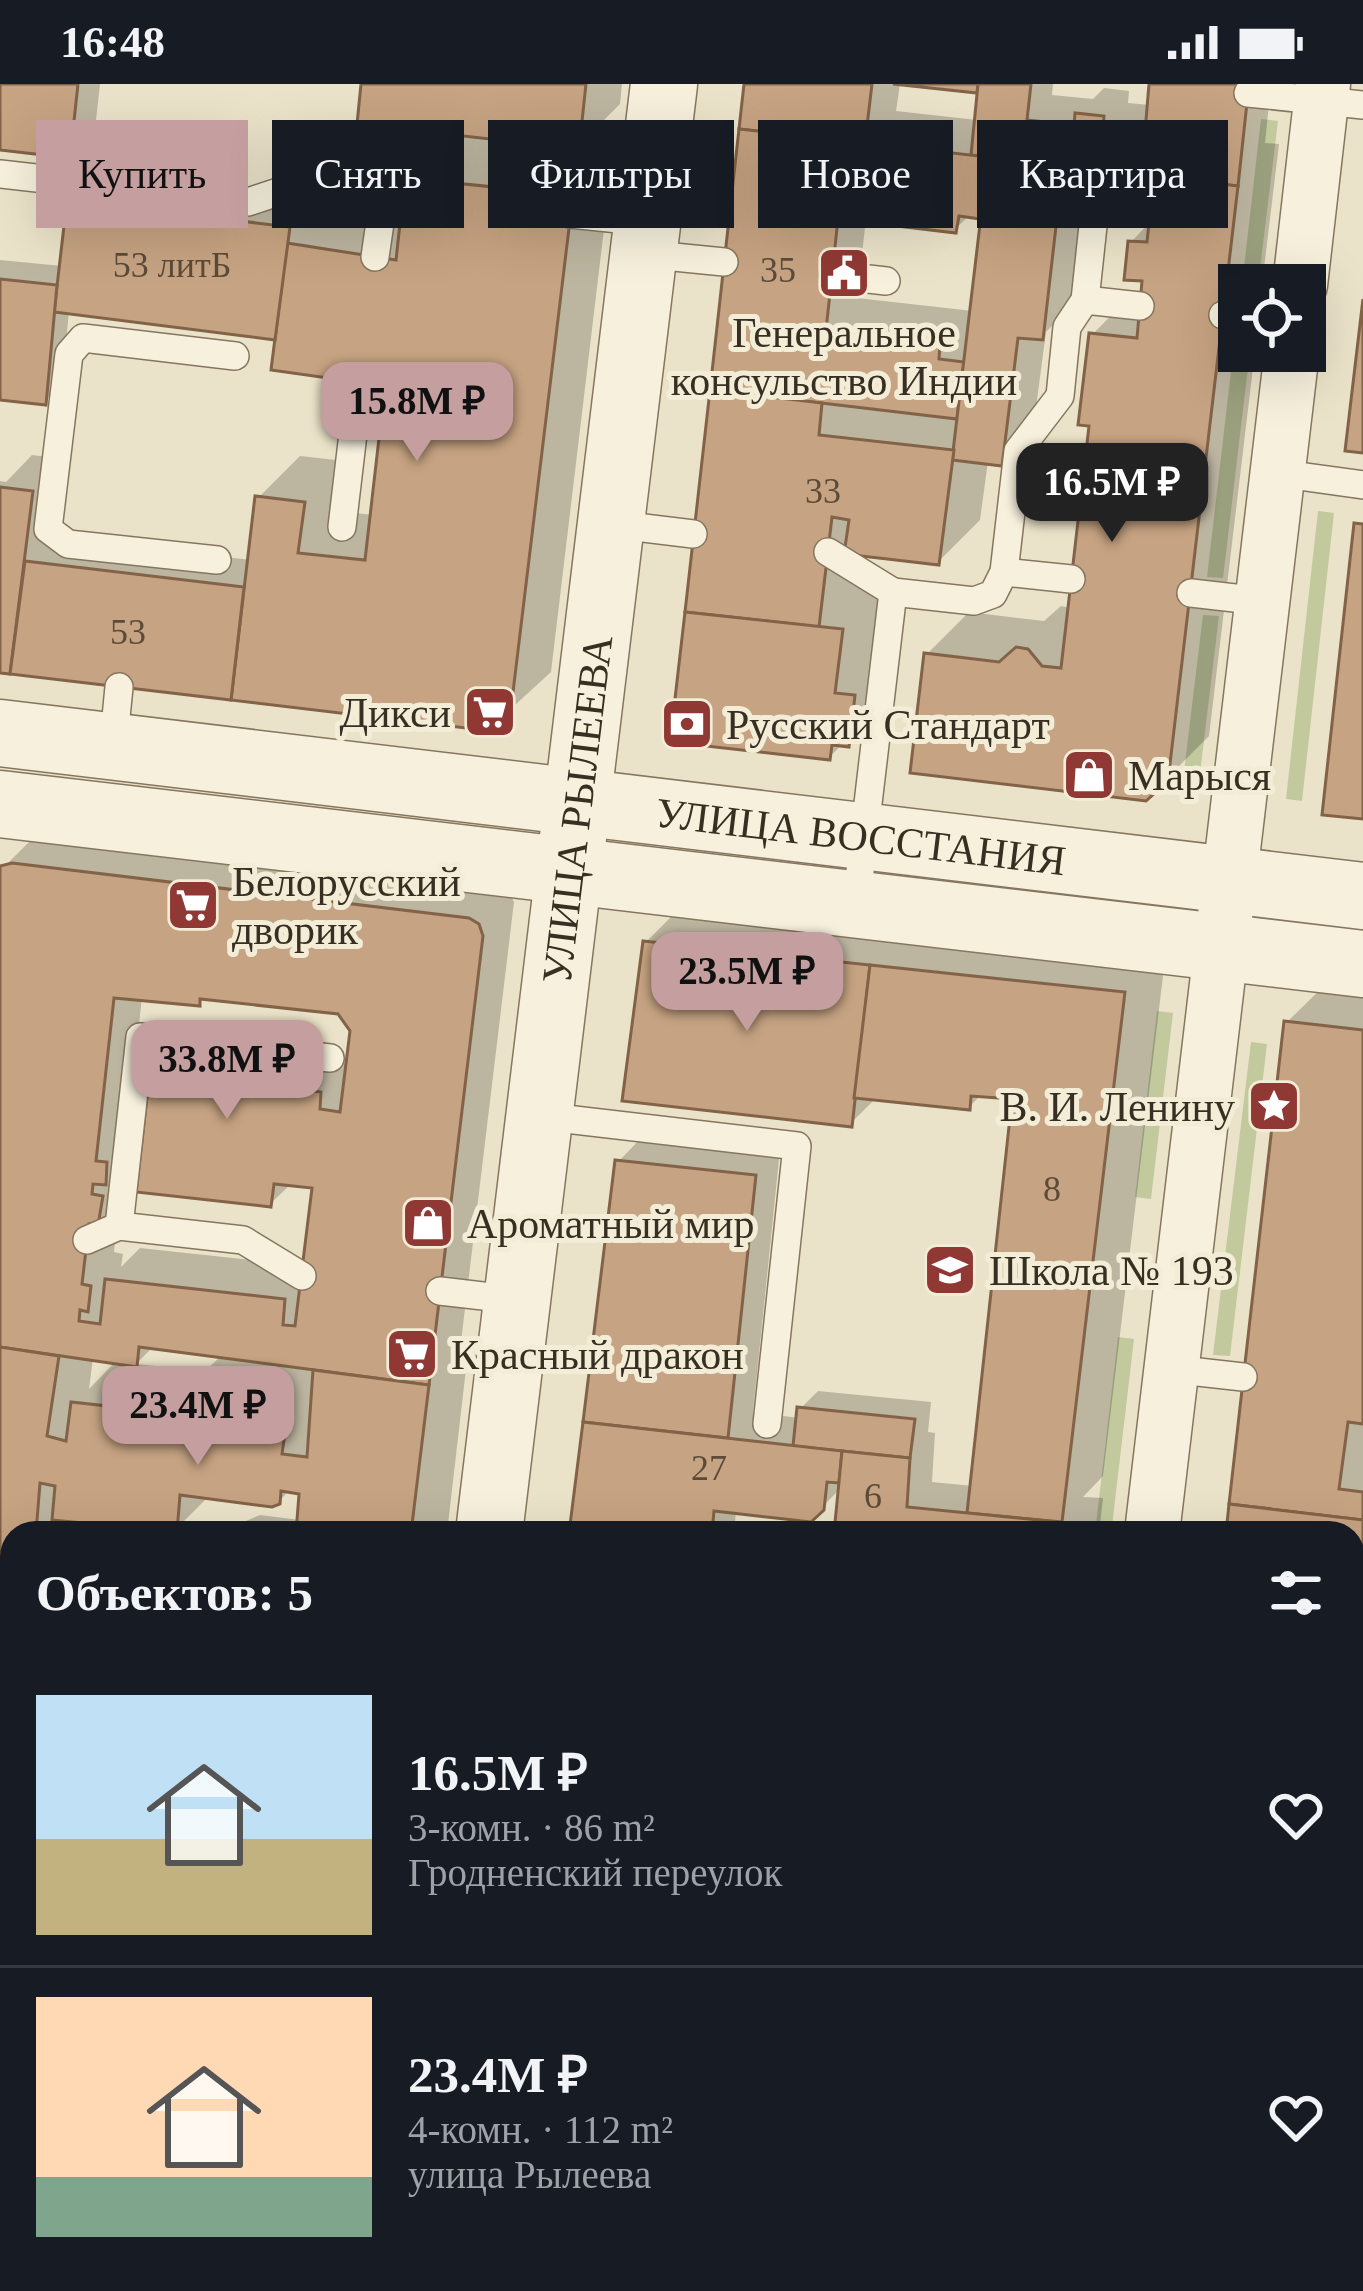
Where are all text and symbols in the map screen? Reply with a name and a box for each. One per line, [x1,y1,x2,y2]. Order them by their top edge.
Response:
text: 16:48 [60,17,165,67]
chip: Купить [36,120,248,228]
chip: Снять [272,120,464,228]
chip: Фильтры [488,120,734,228]
chip: Новое [758,120,953,228]
chip: Квартира [977,120,1228,228]
house number: 53 литБ [113,245,231,285]
public building icon: Генеральное консульство Индии [816,245,872,301]
house number: 35 [760,250,796,290]
map controls [1218,264,1326,372]
button: locate [1218,264,1326,372]
place label: Генеральное консульство Индии [671,310,1017,404]
pin: 15.8M ₽ [306,362,528,464]
text: 15.8M ₽ [348,379,486,422]
pin: 16.5M ₽ [1001,443,1223,545]
text: 16.5M ₽ [1043,460,1181,503]
house number: 33 [805,471,841,511]
house number: 53 [110,612,146,652]
street label: УЛИЦА РЫЛЕЕВА [534,632,621,986]
supermarket icon: Дикси [462,684,518,740]
place label: Дикси [339,690,451,736]
bank icon: Русский Стандарт [659,696,715,752]
place label: Русский Стандарт [726,702,1050,748]
shop icon: Марыся [1061,747,1117,803]
place label: Марыся [1128,753,1271,799]
street label: УЛИЦА ВОССТАНИЯ [653,790,1068,884]
place label: Белорусский дворик [232,859,461,953]
supermarket icon: Белорусский дворик [165,877,221,933]
pin: 23.5M ₽ [636,932,858,1034]
text: 23.5M ₽ [678,949,816,992]
pin: 33.8M ₽ [116,1020,338,1122]
text: 33.8M ₽ [158,1037,296,1080]
place icon: В. И. Ленину [1246,1078,1302,1134]
place label: В. И. Ленину [999,1084,1235,1130]
house number: 8 [1043,1169,1061,1209]
shop icon: Ароматный мир [400,1195,456,1251]
place label: Ароматный мир [467,1201,754,1247]
school or university icon: Школа № 193 [922,1242,978,1298]
place label: Школа № 193 [989,1248,1234,1294]
supermarket icon: Красный дракон [384,1326,440,1382]
place label: Красный дракон [451,1332,744,1378]
pin: 23.4M ₽ [87,1366,309,1468]
text: 23.4M ₽ [129,1383,267,1426]
house number: 27 [691,1448,727,1488]
house number: 6 [864,1476,882,1516]
icon: filters [1263,1560,1329,1626]
text: Объектов: 5 [36,1565,313,1621]
icon: home [132,1743,276,1887]
text: 16.5M ₽ [408,1745,588,1801]
icon: heart [1263,1782,1329,1848]
text: 3-комн. · 86 m² [408,1806,655,1849]
text: Гродненский переулок [408,1851,782,1894]
icon: home [132,2045,276,2189]
text: 23.4M ₽ [408,2047,588,2103]
icon: heart [1263,2084,1329,2150]
text: 4-комн. · 112 m² [408,2108,673,2151]
text: улица Рылеева [408,2153,651,2196]

